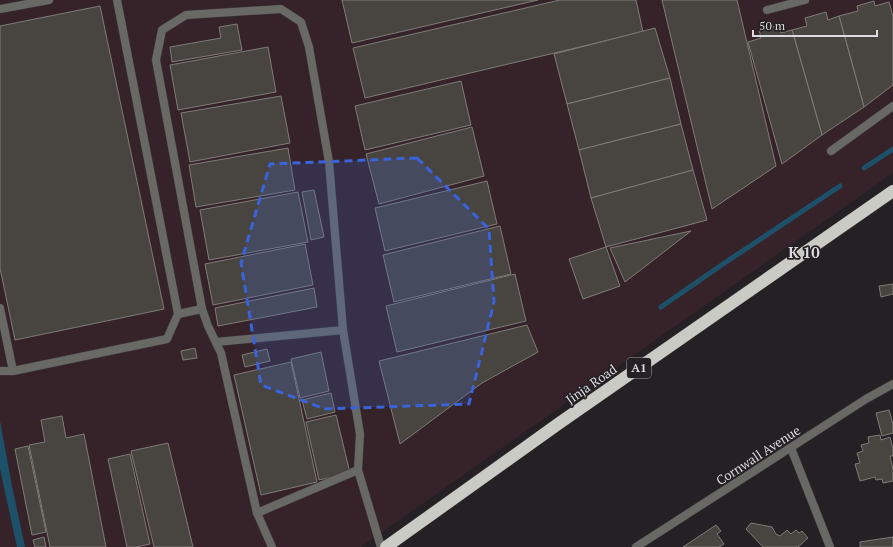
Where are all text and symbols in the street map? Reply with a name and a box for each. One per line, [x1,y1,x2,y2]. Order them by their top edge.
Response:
scale bar [753,12,877,38]
text: 50 m [759,18,786,33]
district label: K 10 [788,242,820,262]
road number: A1 [627,358,651,378]
street label: Jinja Road [562,360,620,408]
street label: Cornwall Avenue [712,421,804,489]

